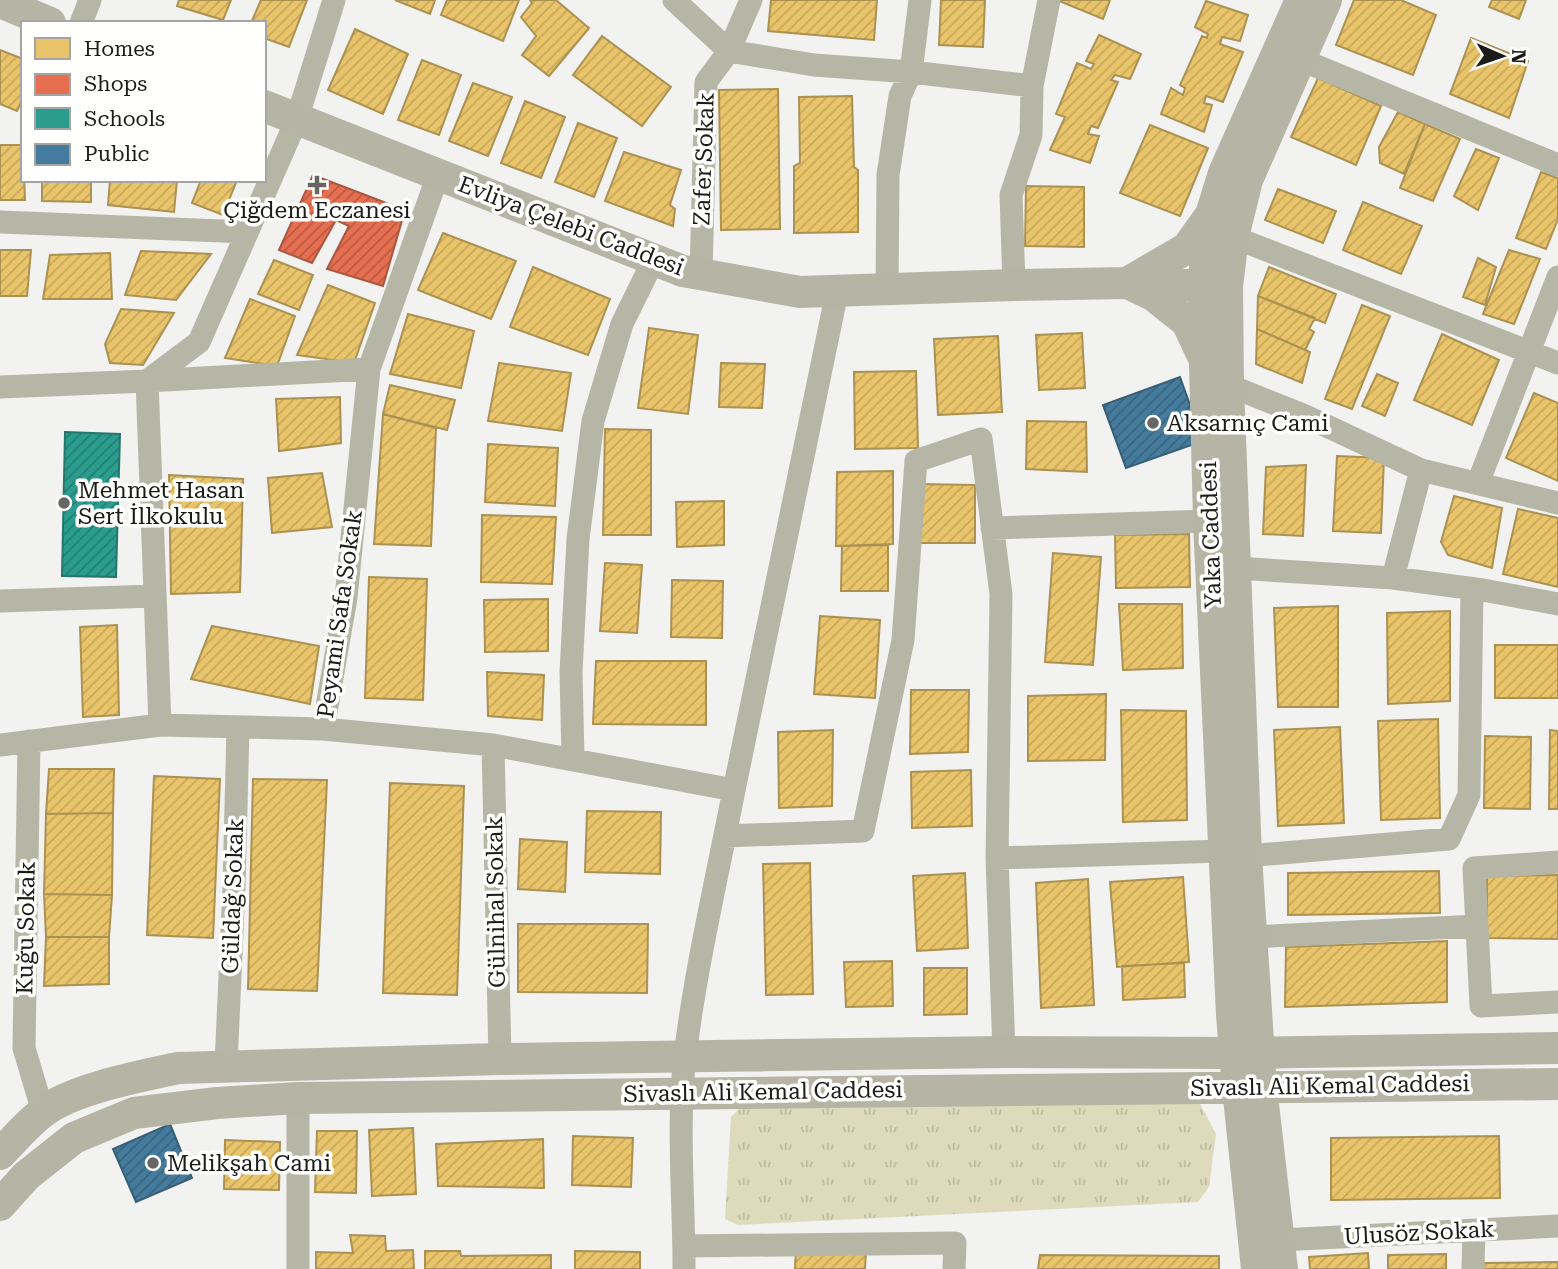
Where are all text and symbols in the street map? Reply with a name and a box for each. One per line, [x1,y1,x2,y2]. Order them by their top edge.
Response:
legend [21,21,266,182]
north arrow [1467,21,1537,91]
text: Homes [84,37,155,61]
text: N [1507,49,1530,65]
text: Shops [84,72,147,96]
street label: Zafer Sokak [688,91,720,226]
text: Schools [84,107,165,131]
text: Public [84,142,150,166]
street label: Evliya Çelebi Caddesi [454,171,688,281]
marker: Çiğdem Eczanesi [309,177,325,193]
place label: Çiğdem Eczanesi [223,197,411,224]
place label: Aksarnıç Cami [1167,410,1329,437]
marker: Aksarnıç Cami [1145,415,1161,431]
street label: Yaka Caddesi [1195,461,1227,609]
place label: Mehmet Hasan Sert İlkokulu [78,477,245,530]
marker: Mehmet Hasan Sert İlkokulu [56,495,72,511]
street label: Peyami Safa Sokak [312,508,368,720]
street label: Gülnihal Sokak [481,815,511,988]
street label: Güldağ Sokak [217,817,249,974]
street label: Kuğu Sokak [11,861,41,995]
street label: Sivaslı Ali Kemal Caddesi [1190,1070,1470,1102]
street label: Sivaslı Ali Kemal Caddesi [623,1076,903,1108]
place label: Melikşah Cami [167,1150,331,1177]
marker: Melikşah Cami [145,1155,161,1171]
street label: Ulusöz Sokak [1343,1216,1496,1250]

